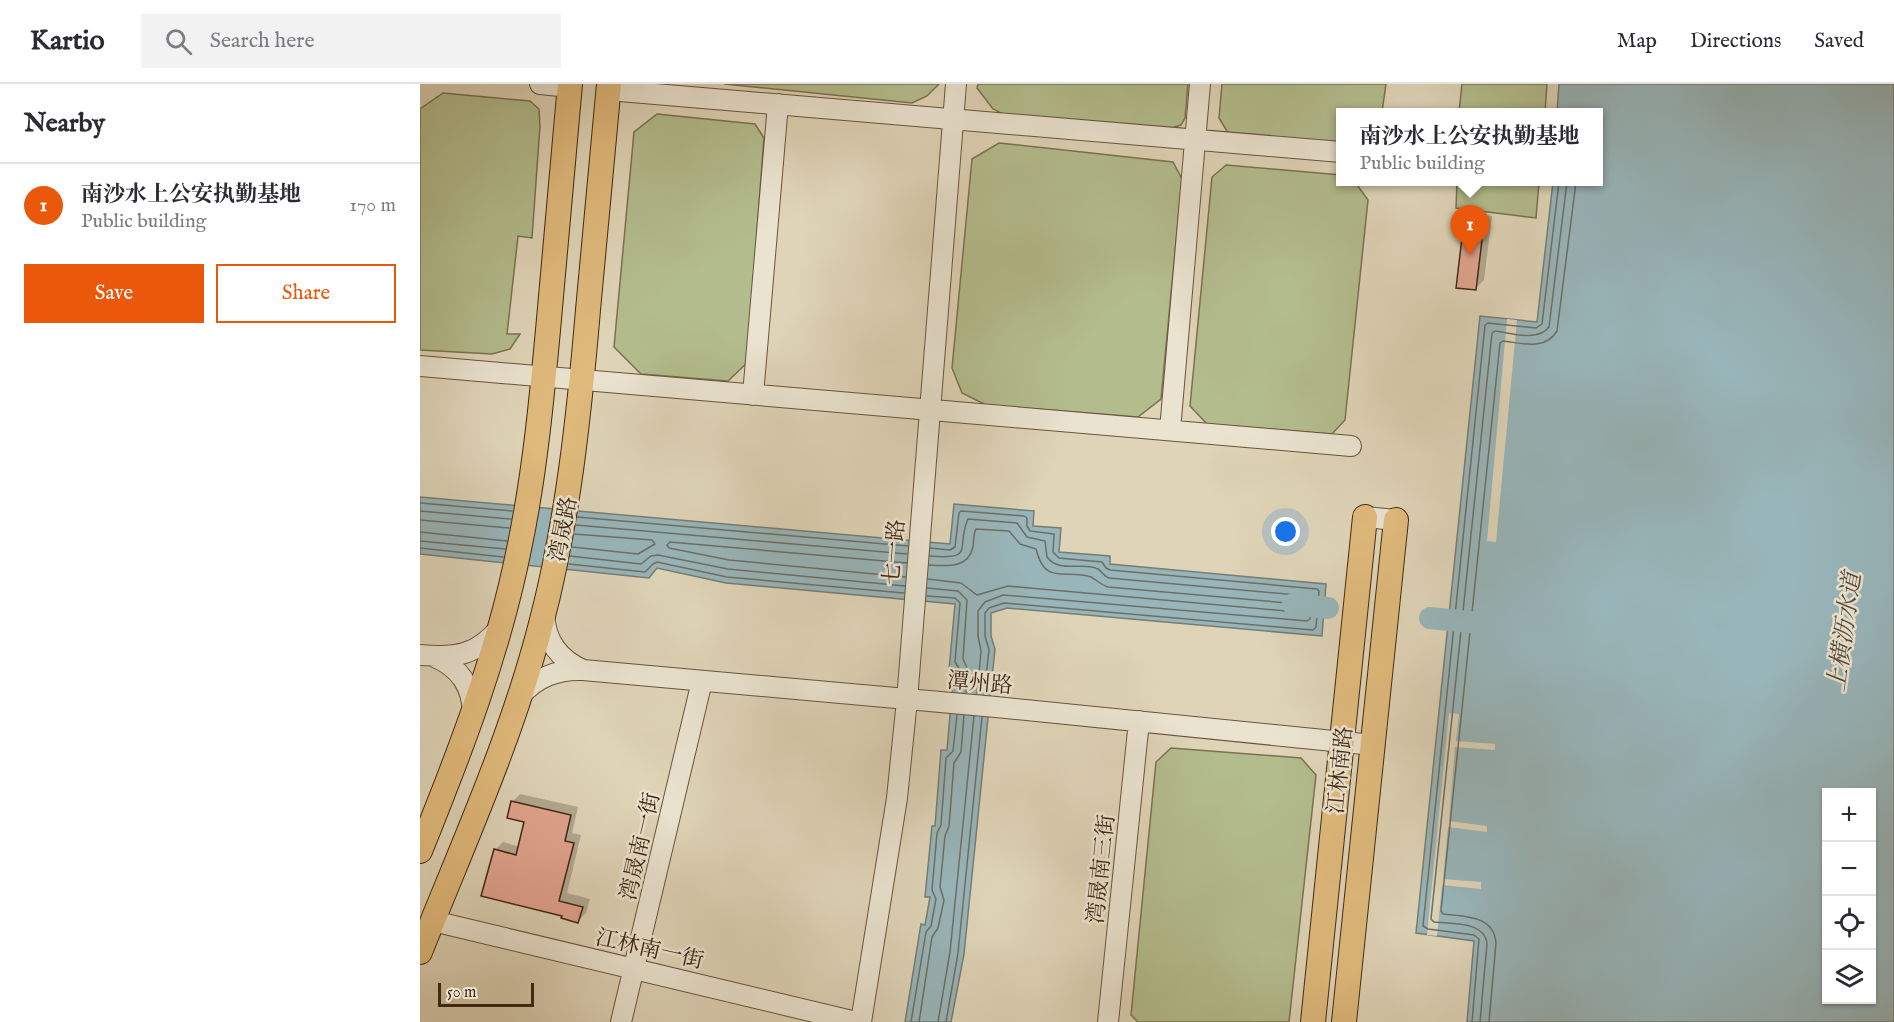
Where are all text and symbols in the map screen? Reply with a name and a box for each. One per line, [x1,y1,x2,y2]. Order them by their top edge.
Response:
search box [141,14,561,68]
text: Kartio [30,24,105,59]
icon: search [162,25,195,58]
text: Search here [210,27,315,55]
text: Map [1617,28,1657,55]
text: Directions [1690,28,1781,55]
text: Saved [1814,28,1864,55]
text: Nearby [24,107,105,140]
popup [1336,108,1603,186]
text: 南沙水上公安执勤基地 [1359,123,1580,151]
text: Public building [1359,151,1485,176]
text: 南沙水上公安执勤基地 [81,181,301,209]
text: 1 [40,193,47,218]
text: 170 m [350,193,396,218]
pin: 1 [1450,206,1490,255]
text: Public building [81,209,206,234]
button: Save [24,264,204,323]
button: Share [216,264,396,323]
street label: 湾晟路 [544,494,584,564]
your location [1271,517,1300,546]
street label: 七一路 [878,518,912,586]
water label: 上横沥水道 [1822,568,1870,694]
street label: 潭州路 [946,667,1014,701]
street label: 江林南路 [1322,725,1360,815]
map controls [1822,788,1876,1004]
button: + [1822,788,1876,842]
street label: 湾晟南一街 [615,790,667,903]
street label: 湾晟南三街 [1082,813,1122,925]
button: − [1822,842,1876,896]
button: locate [1822,896,1876,950]
street label: 江林南一街 [593,924,706,976]
button: layers [1822,950,1876,1004]
scale bar [438,980,534,1008]
text: 50 m [447,983,476,1003]

